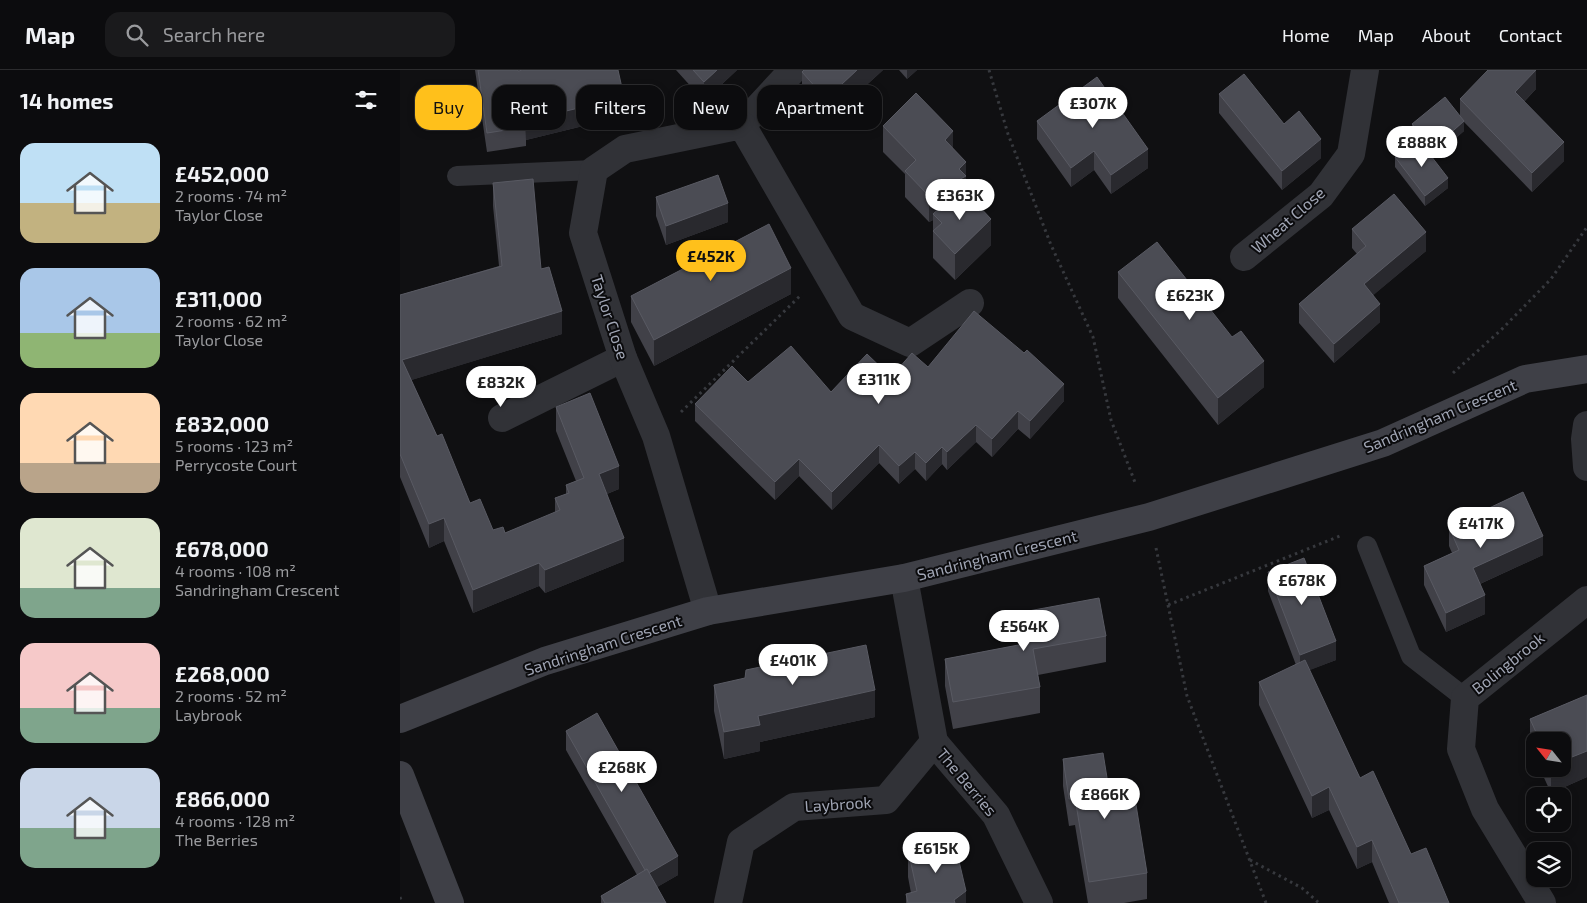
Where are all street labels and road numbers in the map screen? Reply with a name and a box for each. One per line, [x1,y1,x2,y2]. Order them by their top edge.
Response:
street label: Wheat Close [1247,183,1328,257]
street label: Taylor Close [588,272,633,362]
street label: Sandringham Crescent [1361,375,1519,456]
street label: Sandringham Crescent [915,525,1079,584]
street label: Sandringham Crescent [522,610,684,679]
street label: Bolingbrook [1468,628,1548,698]
street label: The Berries [933,744,1001,819]
street label: Laybrook [804,792,872,815]

